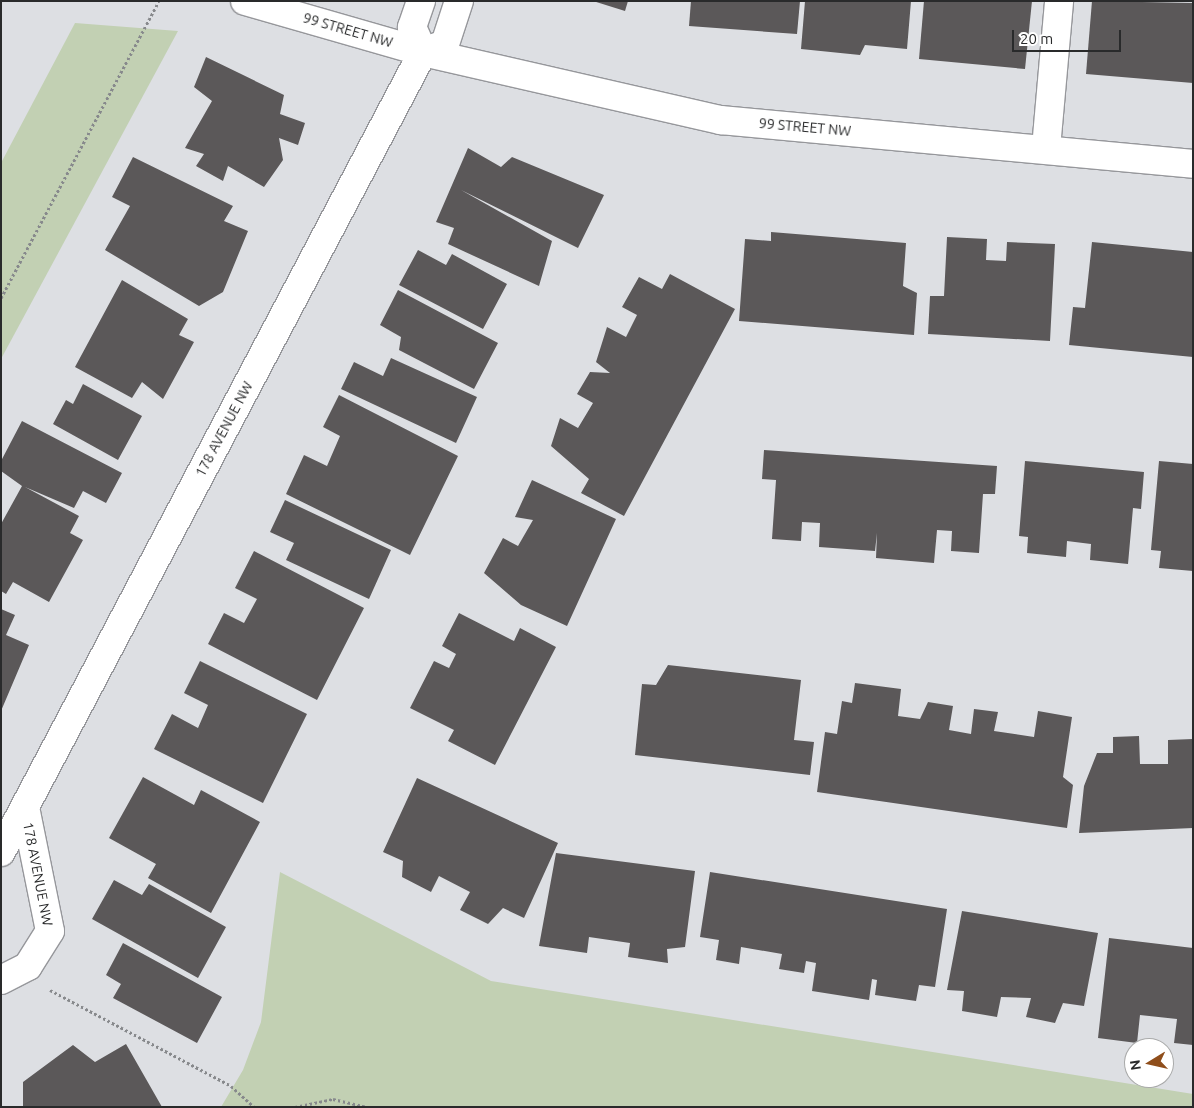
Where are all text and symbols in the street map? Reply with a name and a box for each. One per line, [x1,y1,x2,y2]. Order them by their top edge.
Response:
street label: 99 STREET NW [301,9,395,51]
scale bar [1014,20,1123,52]
text: 20 m [1020,30,1053,47]
street label: 99 STREET NW [758,115,852,139]
street label: 178 AVENUE NW [192,378,256,480]
street label: 178 AVENUE NW [20,821,56,927]
north arrow [1124,1038,1174,1088]
text: N [1126,1059,1144,1072]

